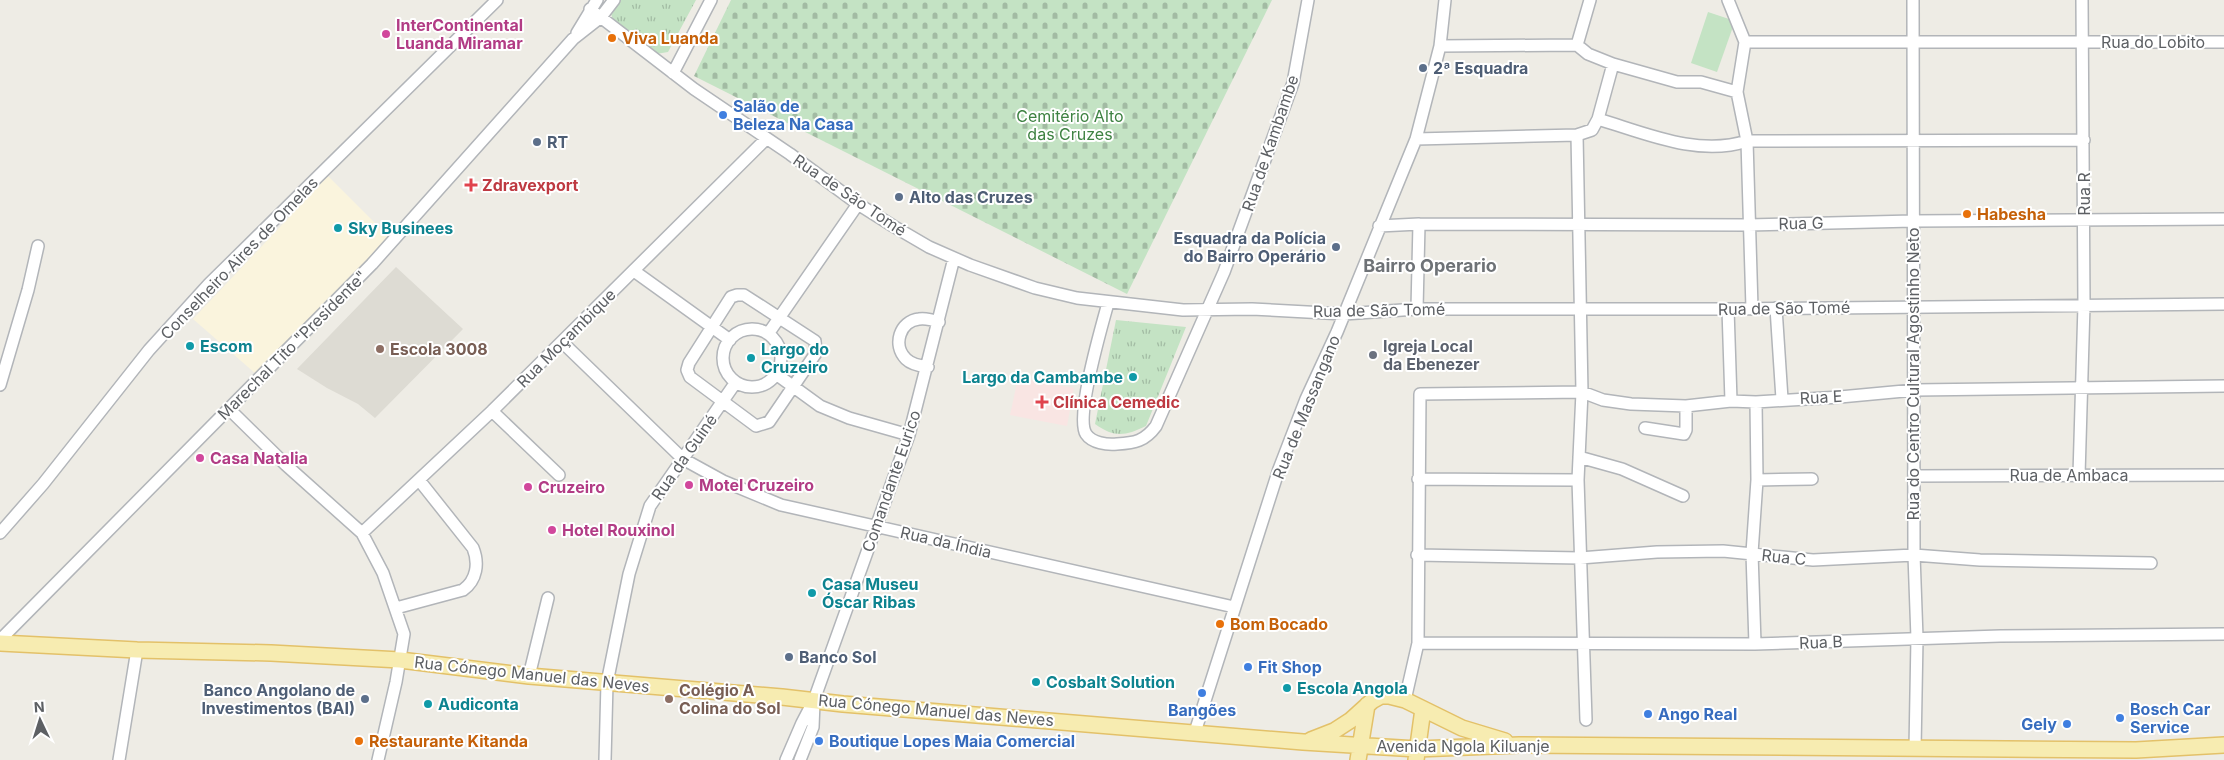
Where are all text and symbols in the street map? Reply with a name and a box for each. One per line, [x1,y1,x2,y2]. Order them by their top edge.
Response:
place label: InterContinental Luanda Miramar [396,15,523,53]
marker: InterContinental Luanda Miramar [380,28,392,40]
place label: Viva Luanda [622,28,718,48]
marker: Viva Luanda [606,32,618,44]
street label: Rua do Lobito [2101,32,2205,52]
place label: 2ª Esquadra [1433,58,1528,78]
marker: 2ª Esquadra [1417,62,1429,74]
street label: Rua de Kambambe [1237,72,1303,214]
place label: Salão de Beleza Na Casa [733,96,854,134]
park label: Cemitério Alto das Cruzes [1016,106,1124,144]
marker: Salão de Beleza Na Casa [717,109,729,121]
place label: RT [547,132,569,152]
marker: RT [531,136,543,148]
street label: Rua de São Tomé [790,150,910,240]
street label: Conselheiro Aires de Omelas [156,172,322,344]
street label: Rua R [2074,172,2094,216]
place label: Zdravexport [482,175,579,195]
marker: Zdravexport [464,178,478,192]
place label: Alto das Cruzes [909,187,1033,207]
marker: Alto das Cruzes [893,191,905,203]
place label: Habesha [1977,204,2046,224]
marker: Habesha [1961,208,1973,220]
street label: Rua G [1778,213,1824,233]
place label: Sky Businees [348,218,453,238]
marker: Sky Businees [332,222,344,234]
street label: Rua do Centro Cultural Agostinho Neto [1903,227,1923,521]
place label: Esquadra da Polícia do Bairro Operário [1174,228,1326,266]
marker: Esquadra da Polícia do Bairro Operário [1330,241,1342,253]
district label: Bairro Operario [1363,255,1497,276]
street label: Marechal Tito "Presidente" [213,266,371,424]
street label: Rua Moçambique [512,284,620,392]
street label: Rua de São Tomé [1718,297,1850,319]
street label: Rua de São Tomé [1313,299,1445,321]
street label: Rua de Massangano [1268,332,1344,482]
place label: Escom [200,336,253,356]
place label: Igreja Local da Ebenezer [1383,336,1480,374]
place label: Escola 3008 [390,339,488,359]
place label: Largo do Cruzeiro [761,339,829,377]
marker: Escom [184,340,196,352]
marker: Escola 3008 [374,343,386,355]
marker: Igreja Local da Ebenezer [1367,349,1379,361]
marker: Largo do Cruzeiro [745,352,757,364]
place label: Largo da Cambambe [962,367,1123,387]
marker: Largo da Cambambe [1127,371,1139,383]
street label: Rua E [1799,386,1843,408]
place label: Clínica Cemedic [1053,392,1180,412]
marker: Clínica Cemedic [1035,395,1049,409]
street label: Comandante Eurico [857,407,925,555]
street label: Rua da Guiné [647,410,721,504]
place label: Casa Natalia [210,448,308,468]
marker: Casa Natalia [194,452,206,464]
street label: Rua de Ambaca [2009,465,2129,485]
place label: Motel Cruzeiro [699,475,814,495]
place label: Cruzeiro [538,477,605,497]
marker: Motel Cruzeiro [683,479,695,491]
marker: Cruzeiro [522,481,534,493]
place label: Hotel Rouxinol [562,520,675,540]
street label: Rua da Índia [898,522,994,562]
marker: Hotel Rouxinol [546,524,558,536]
street label: Rua C [1761,545,1807,569]
place label: Casa Museu Óscar Ribas [822,574,918,612]
marker: Casa Museu Óscar Ribas [806,587,818,599]
place label: Bom Bocado [1230,614,1328,634]
marker: Bom Bocado [1214,618,1226,630]
street label: Rua B [1799,631,1843,653]
place label: Banco Sol [799,647,876,667]
marker: Banco Sol [783,651,795,663]
street label: Rua Cónego Manuel das Neves [413,652,651,696]
place label: Fit Shop [1258,657,1322,677]
marker: Fit Shop [1242,661,1254,673]
place label: Cosbalt Solution [1046,672,1175,692]
marker: Cosbalt Solution [1030,676,1042,688]
place label: Escola Angola [1297,678,1408,698]
place label: Banco Angolano de Investimentos (BAI) [201,680,355,718]
place label: Colégio A Colina do Sol [679,680,781,718]
marker: Escola Angola [1281,682,1293,694]
marker: Bangões [1196,687,1208,699]
street label: Rua Cónego Manuel das Neves [817,690,1055,730]
marker: Banco Angolano de Investimentos (BAI) [359,693,371,705]
marker: Colégio A Colina do Sol [663,693,675,705]
place label: Audiconta [438,694,519,714]
north arrow [15,695,65,745]
text: N [33,698,45,715]
marker: Audiconta [422,698,434,710]
place label: Bosch Car Service [2130,699,2211,737]
place label: Bangões [1168,700,1236,720]
place label: Ango Real [1658,704,1737,724]
marker: Ango Real [1642,708,1654,720]
marker: Bosch Car Service [2114,712,2126,724]
place label: Gely [2021,714,2057,734]
marker: Gely [2061,718,2073,730]
place label: Restaurante Kitanda [369,731,528,751]
place label: Boutique Lopes Maia Comercial [829,731,1075,751]
marker: Restaurante Kitanda [353,735,365,747]
marker: Boutique Lopes Maia Comercial [813,735,825,747]
street label: Avenida Ngola Kiluanje [1376,736,1550,756]

